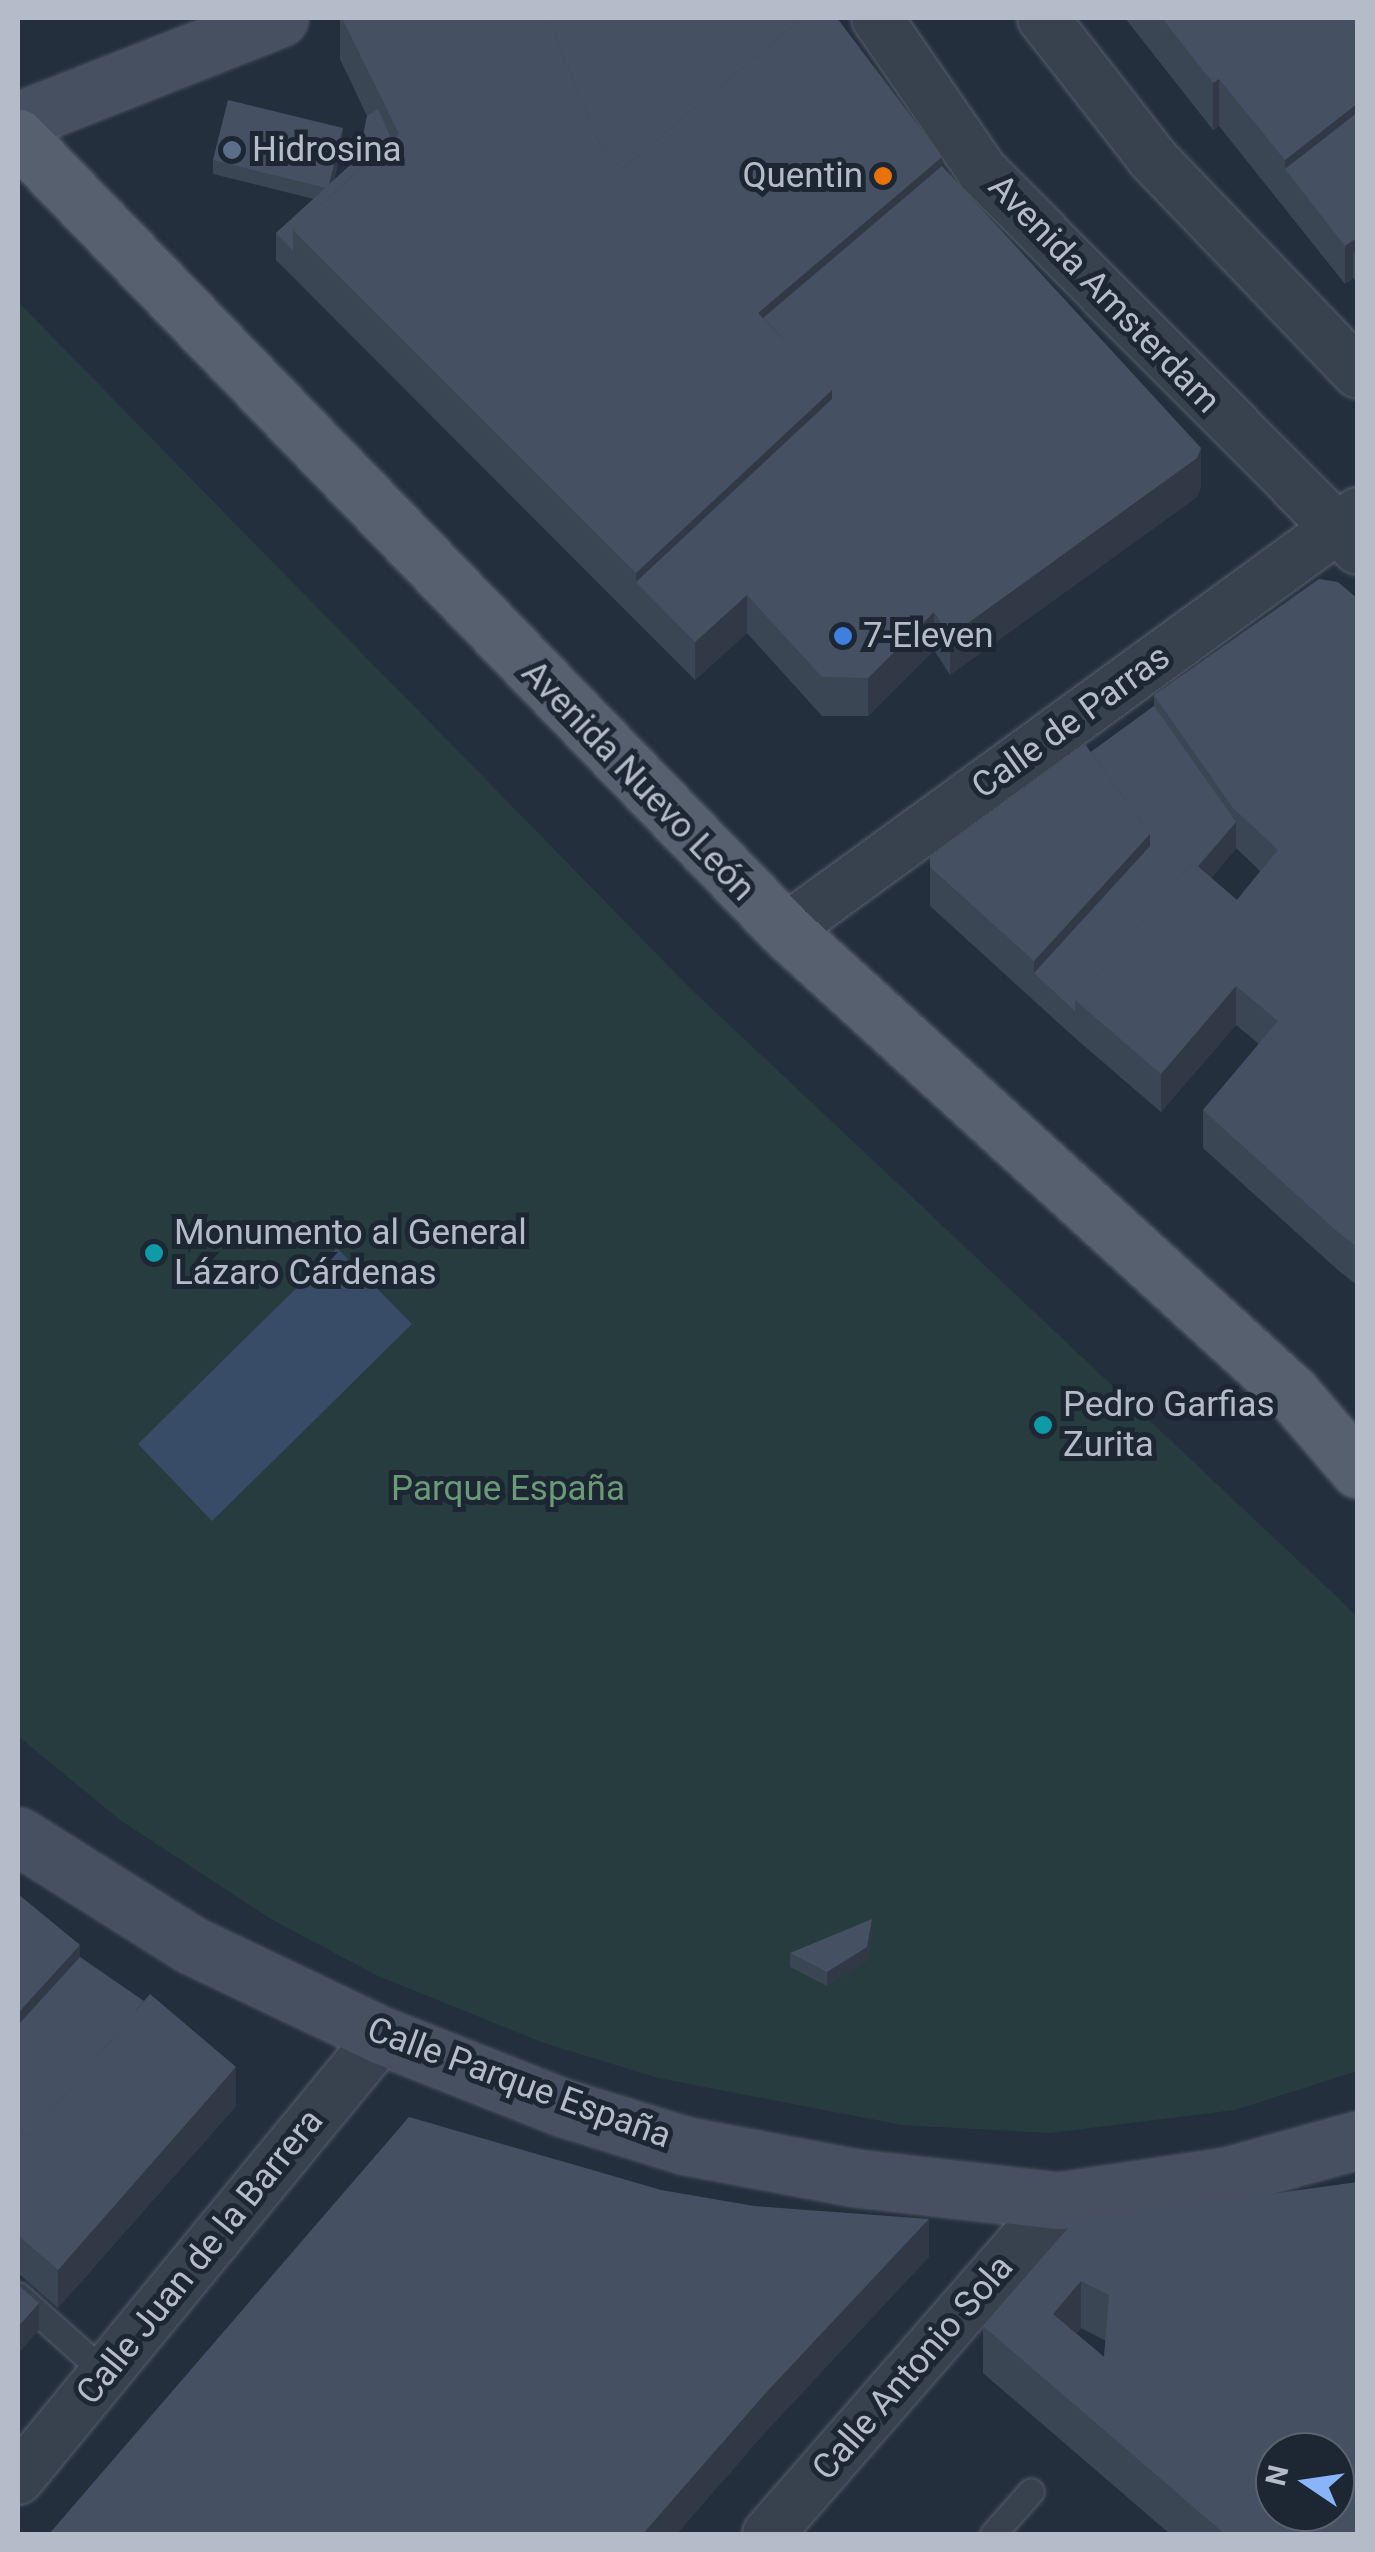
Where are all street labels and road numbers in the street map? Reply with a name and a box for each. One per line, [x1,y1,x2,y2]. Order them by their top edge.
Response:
street label: Avenida Amsterdam [979,166,1229,422]
street label: Calle de Parras [964,636,1178,808]
street label: Avenida Nuevo León [513,652,763,910]
street label: Calle Parque España [361,2009,677,2157]
street label: Calle Juan de la Barrera [68,2101,332,2413]
street label: Calle Antonio Sola [804,2247,1022,2489]

